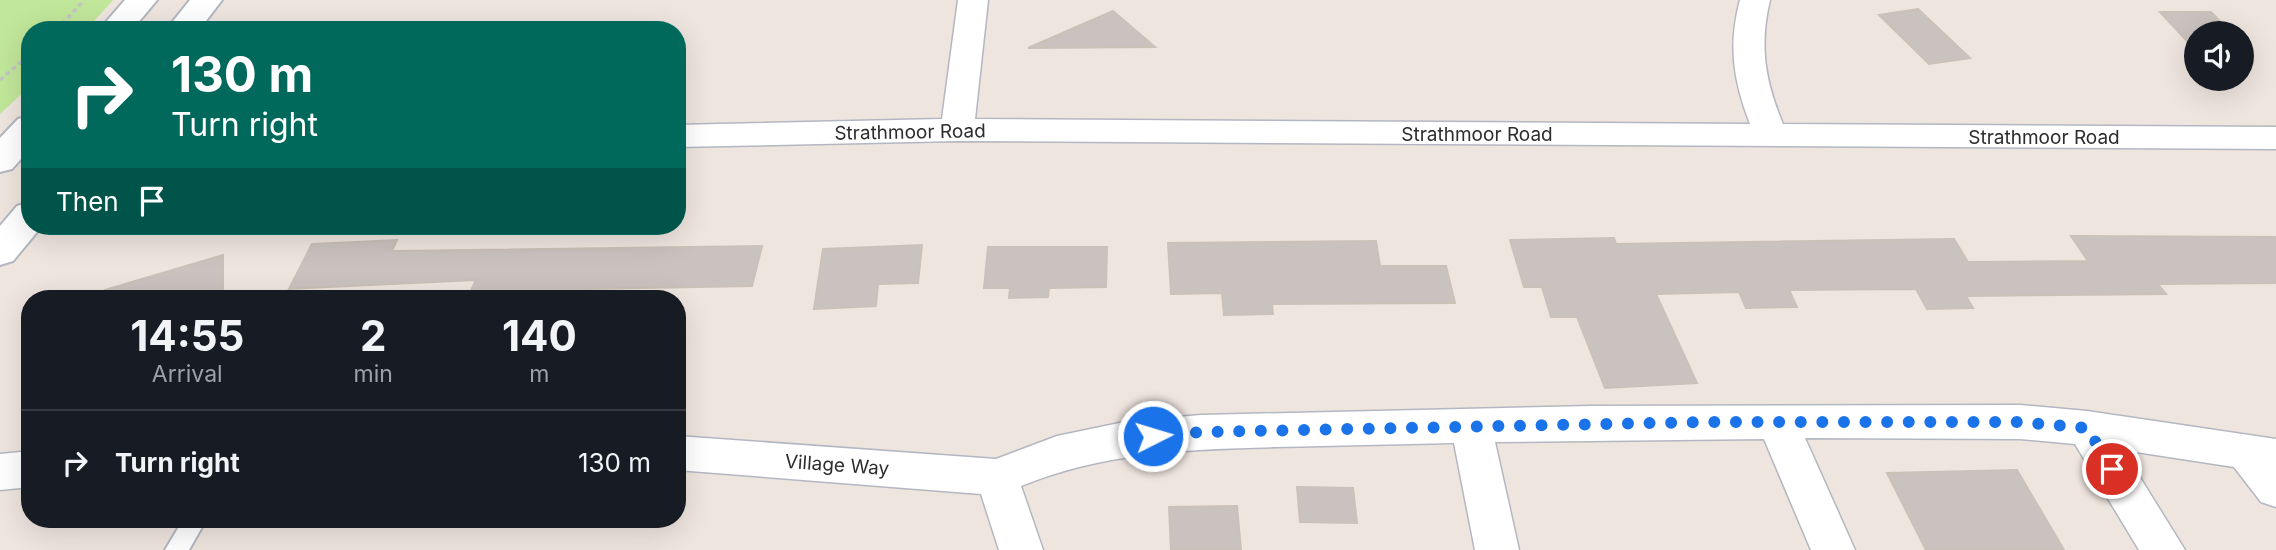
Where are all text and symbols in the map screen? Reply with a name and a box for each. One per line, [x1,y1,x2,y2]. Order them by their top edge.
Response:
map controls [2184,21,2254,91]
button: sound [2184,21,2254,91]
text: 130 m [171,45,313,104]
icon: right [56,49,147,140]
text: Turn right [171,105,318,144]
street label: Strathmoor Road [834,119,986,145]
street label: Strathmoor Road [1401,123,1553,146]
street label: Strathmoor Road [1968,126,2120,149]
icon: arrive [133,182,171,220]
text: Then [56,186,119,217]
text: 14:55 [130,310,244,361]
text: 2 [360,310,386,361]
text: 140 [502,310,577,361]
text: Arrival [152,360,223,388]
text: min [354,360,393,388]
text: m [529,360,549,388]
position arrow [1116,399,1190,473]
pin [2082,439,2142,499]
icon: right [56,444,94,482]
text: Turn right [115,447,240,478]
text: 130 m [578,447,651,478]
street label: Village Way [784,450,890,480]
icon: arrive [2093,450,2131,488]

